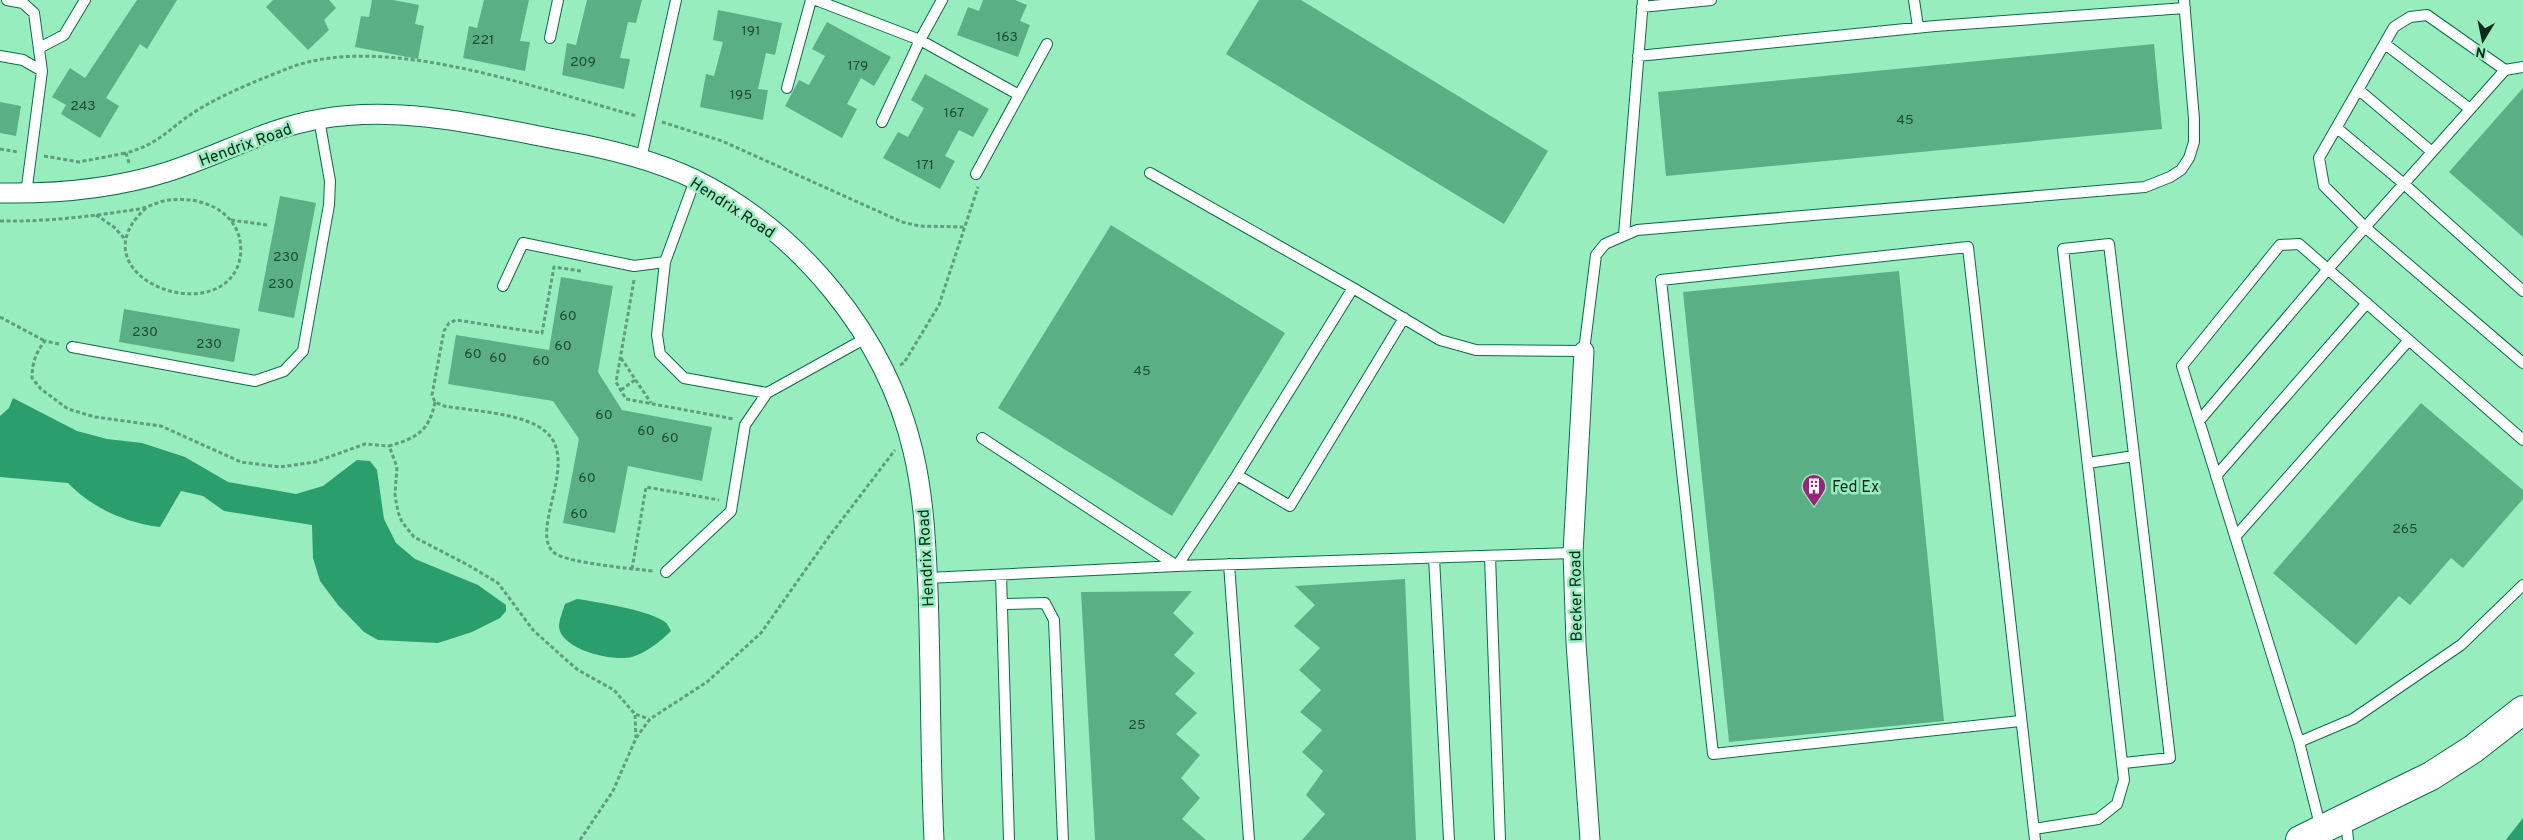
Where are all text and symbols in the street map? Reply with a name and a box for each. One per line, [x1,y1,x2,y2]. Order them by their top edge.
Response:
north arrow [2458,15,2508,65]
house number: 191 [742,23,760,40]
house number: 163 [996,29,1018,46]
house number: 221 [472,32,494,49]
text: N [2475,42,2487,61]
house number: 209 [570,54,596,71]
house number: 179 [848,58,868,75]
house number: 195 [730,87,752,104]
house number: 243 [70,98,96,115]
house number: 167 [944,105,964,122]
house number: 45 [1896,112,1914,129]
street label: Hendrix Road [196,120,295,172]
house number: 171 [916,157,934,174]
street label: Hendrix Road [686,174,778,244]
house number: 230 [273,249,299,266]
house number: 230 [268,276,294,293]
house number: 60 [559,308,577,325]
house number: 230 [132,324,158,341]
house number: 230 [196,336,222,353]
house number: 60 [554,338,572,355]
house number: 60 [464,346,482,363]
house number: 60 [489,350,507,367]
house number: 60 [532,353,550,370]
house number: 45 [1133,363,1151,380]
house number: 60 [595,407,613,424]
house number: 60 [637,423,655,440]
house number: 60 [661,430,679,447]
house number: 60 [578,470,596,487]
building icon: Fed Ex [1801,473,1827,507]
place label: Fed Ex [1832,478,1879,498]
house number: 60 [570,506,588,523]
street label: Hendrix Road [914,509,940,607]
house number: 265 [2392,521,2418,538]
street label: Becker Road [1566,550,1588,642]
house number: 25 [1128,717,1146,734]

